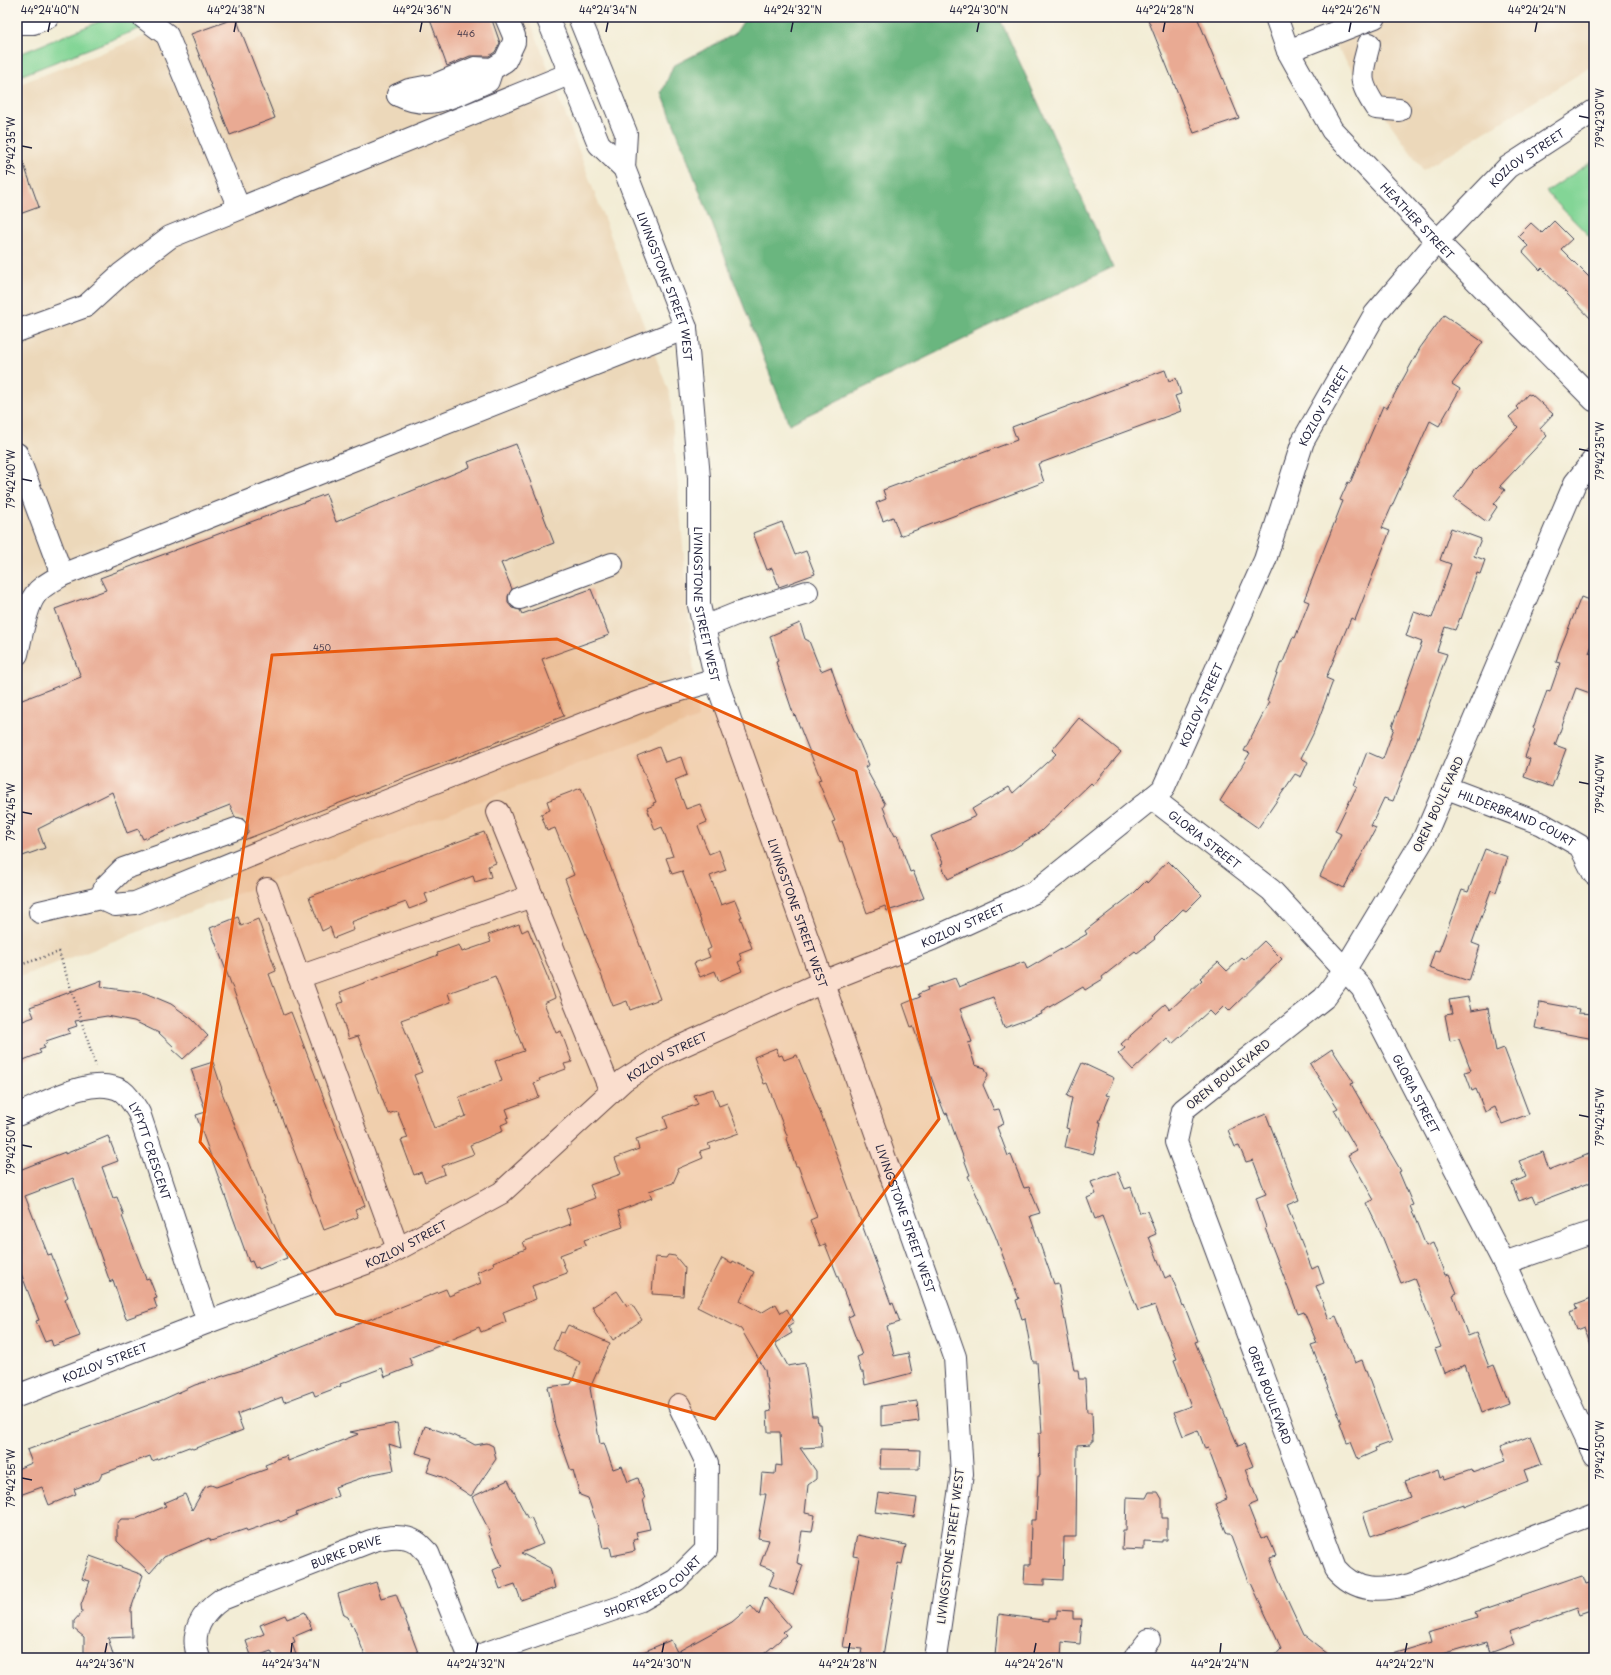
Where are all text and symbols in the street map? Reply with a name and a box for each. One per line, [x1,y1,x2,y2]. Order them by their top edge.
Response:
text: 44°24'40"N [21,2,79,17]
text: 44°24'38"N [207,2,265,17]
text: 44°24'36"N [393,2,451,17]
text: 44°24'34"N [579,2,637,17]
text: 44°24'32"N [764,2,822,17]
text: 44°24'30"N [950,2,1009,17]
text: 44°24'28"N [1136,2,1194,17]
text: 44°24'26"N [1322,2,1380,17]
text: 44°24'24"N [1508,2,1566,17]
house number: 446 [457,26,475,40]
text: 79°42'30"W [1592,88,1607,148]
text: 79°42'35"W [3,116,18,175]
street label: KOZLOV STREET [1485,124,1568,191]
street label: HEATHER STREET [1377,178,1458,263]
street label: LIVINGSTONE STREET WEST [633,209,697,362]
street label: KOZLOV STREET [1294,362,1353,448]
text: 79°42'35"W [1592,421,1607,480]
text: 79°42'40"W [3,449,18,509]
street label: LIVINGSTONE STREET WEST [691,526,725,684]
house number: 450 [313,640,331,654]
street label: KOZLOV STREET [1174,660,1227,749]
street label: OREN BOULEVARD [1408,753,1468,855]
text: 79°42'40"W [1592,754,1607,814]
text: 79°42'45"W [3,782,18,841]
street label: HILDERBRAND COURT [1456,785,1579,851]
street label: GLORIA STREET [1165,805,1245,873]
street label: LIVINGSTONE STREET WEST [764,836,833,990]
street label: KOZLOV STREET [918,898,1008,951]
street label: KOZLOV STREET [623,1027,710,1085]
street label: OREN BOULEVARD [1182,1035,1274,1113]
street label: GLORIA STREET [1389,1051,1444,1137]
text: 79°42'45"W [1592,1087,1607,1146]
street label: LYFYTT CRESCENT [125,1098,176,1203]
text: 79°42'50"W [3,1115,18,1175]
street label: LIVINGSTONE STREET WEST [872,1142,940,1296]
street label: KOZLOV STREET [363,1215,450,1271]
street label: KOZLOV STREET [60,1338,150,1386]
street label: OREN BOULEVARD [1244,1343,1297,1447]
text: 79°42'50"W [1592,1420,1607,1480]
text: 79°42'55"W [3,1448,18,1507]
street label: LIVINGSTONE STREET WEST [932,1467,968,1625]
street label: BURKE DRIVE [308,1530,383,1572]
street label: SHORTREED COURT [601,1551,705,1621]
text: 44°24'36"N [76,1656,134,1671]
text: 44°24'34"N [262,1656,320,1671]
text: 44°24'32"N [447,1656,505,1671]
text: 44°24'30"N [633,1656,692,1671]
text: 44°24'28"N [819,1656,877,1671]
text: 44°24'26"N [1005,1656,1063,1671]
text: 44°24'24"N [1191,1656,1249,1671]
text: 44°24'22"N [1376,1656,1434,1671]

